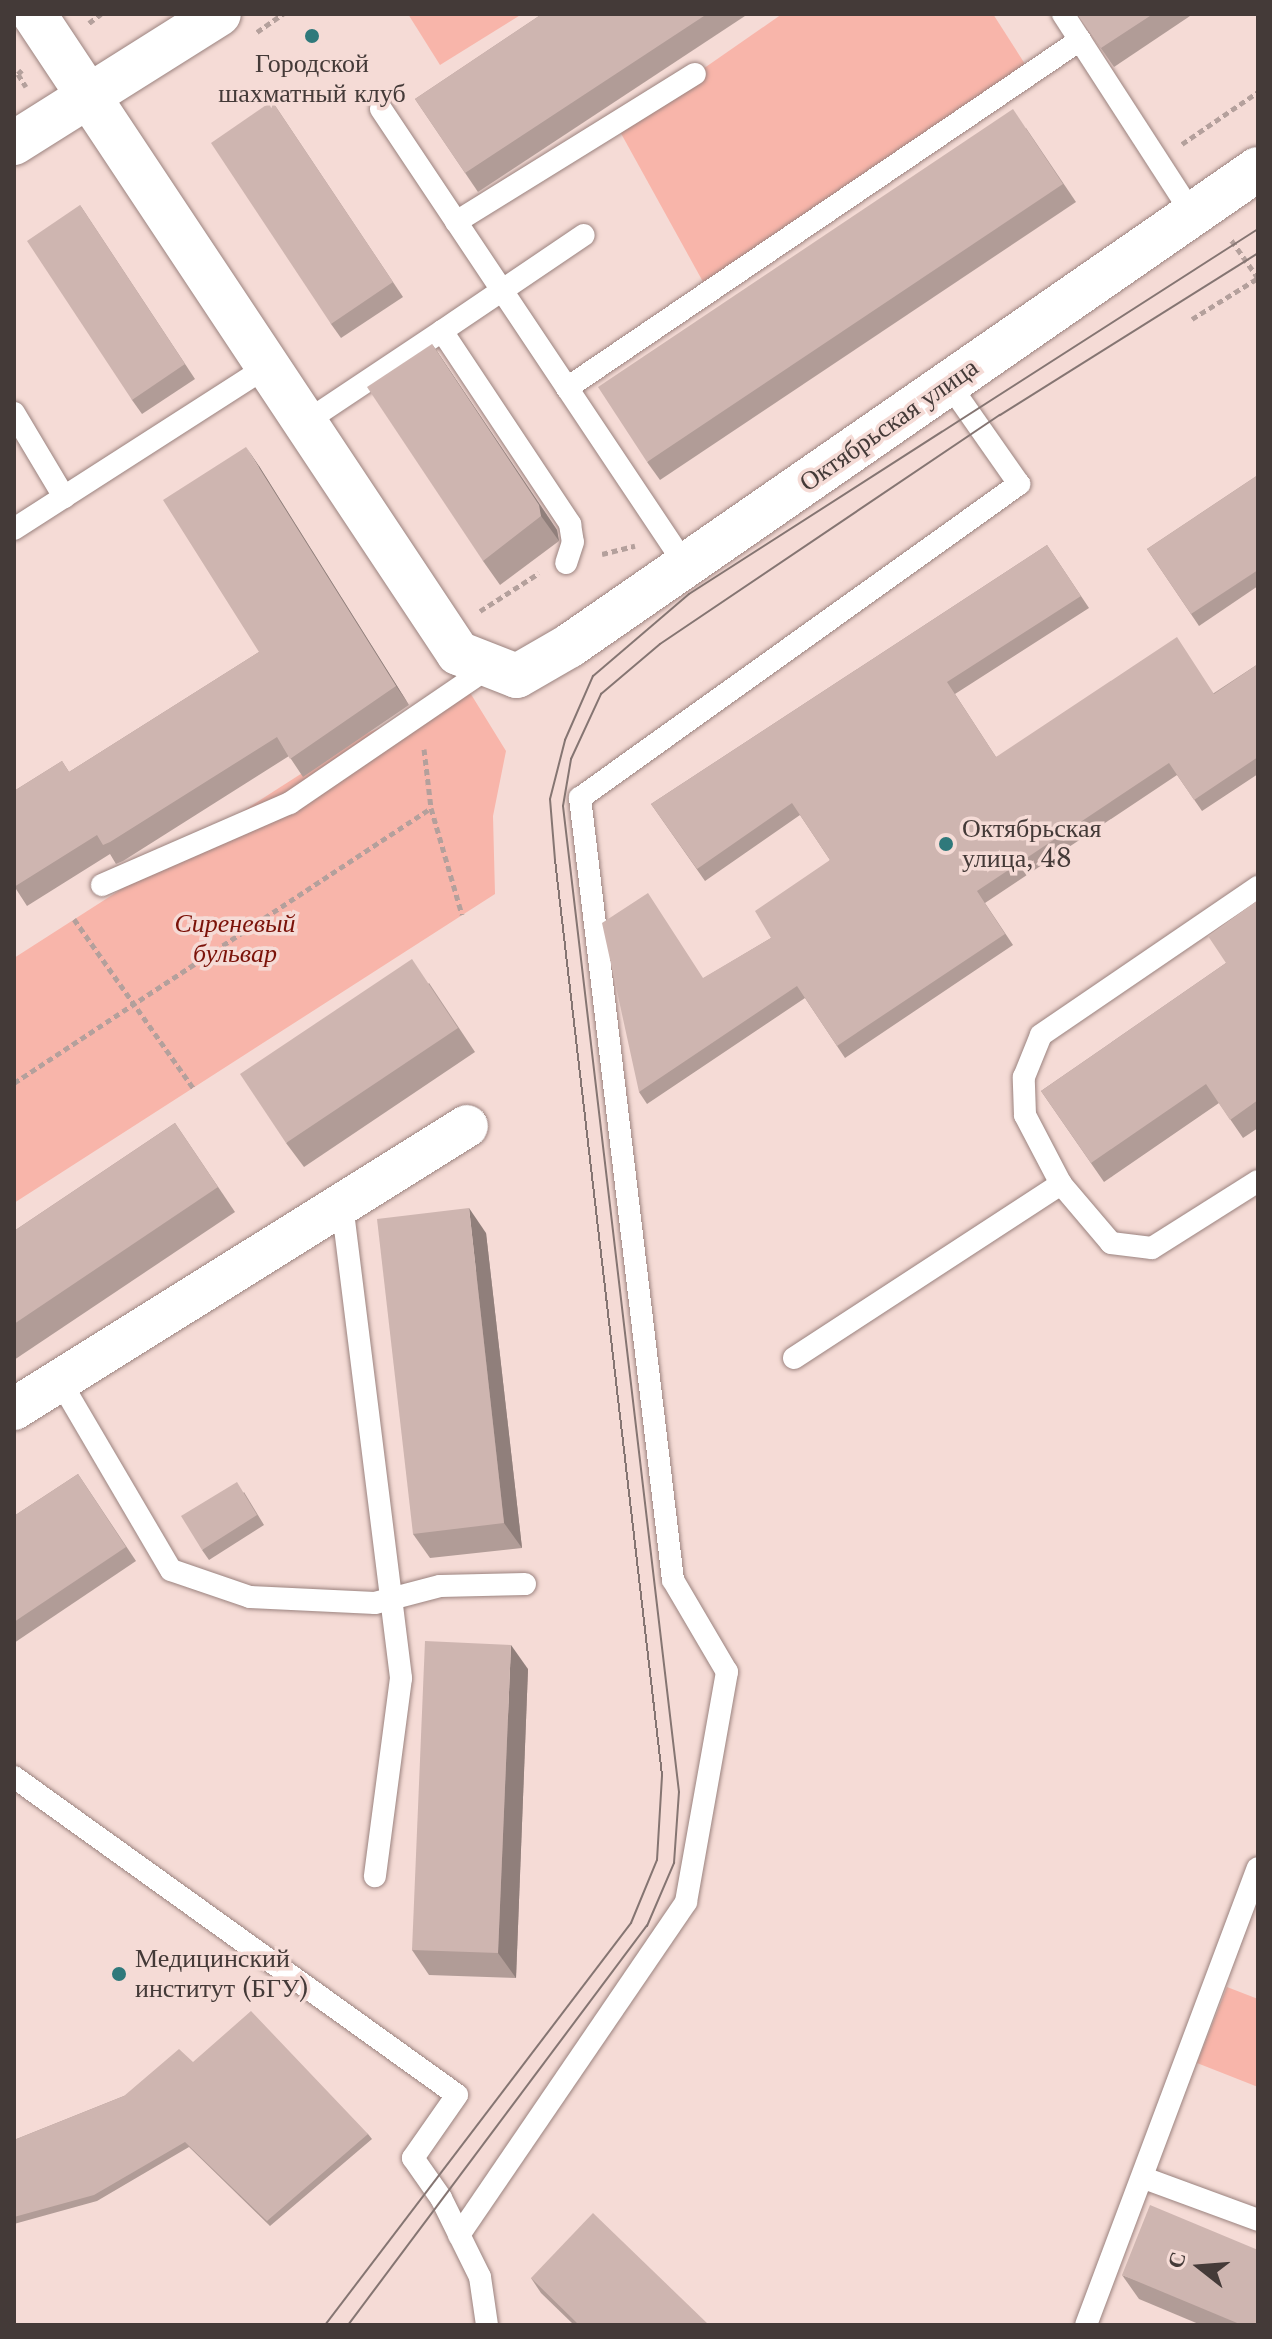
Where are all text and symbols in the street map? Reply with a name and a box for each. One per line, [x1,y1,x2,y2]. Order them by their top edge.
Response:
marker: Городской шахматный клуб [303,27,321,45]
place label: Городской шахматный клуб [218,48,406,110]
street label: Октябрьская улица [794,352,984,498]
place label: Октябрьская улица, 48 [962,813,1101,874]
marker: Октябрьская улица, 48 [937,835,955,853]
park label: Сиреневый бульвар [174,908,296,970]
place label: Медицинский институт (БГУ) [135,1943,308,2004]
marker: Медицинский институт (БГУ) [110,1965,128,1983]
north arrow [1160,2227,1240,2307]
text: С [1161,2248,1192,2271]

